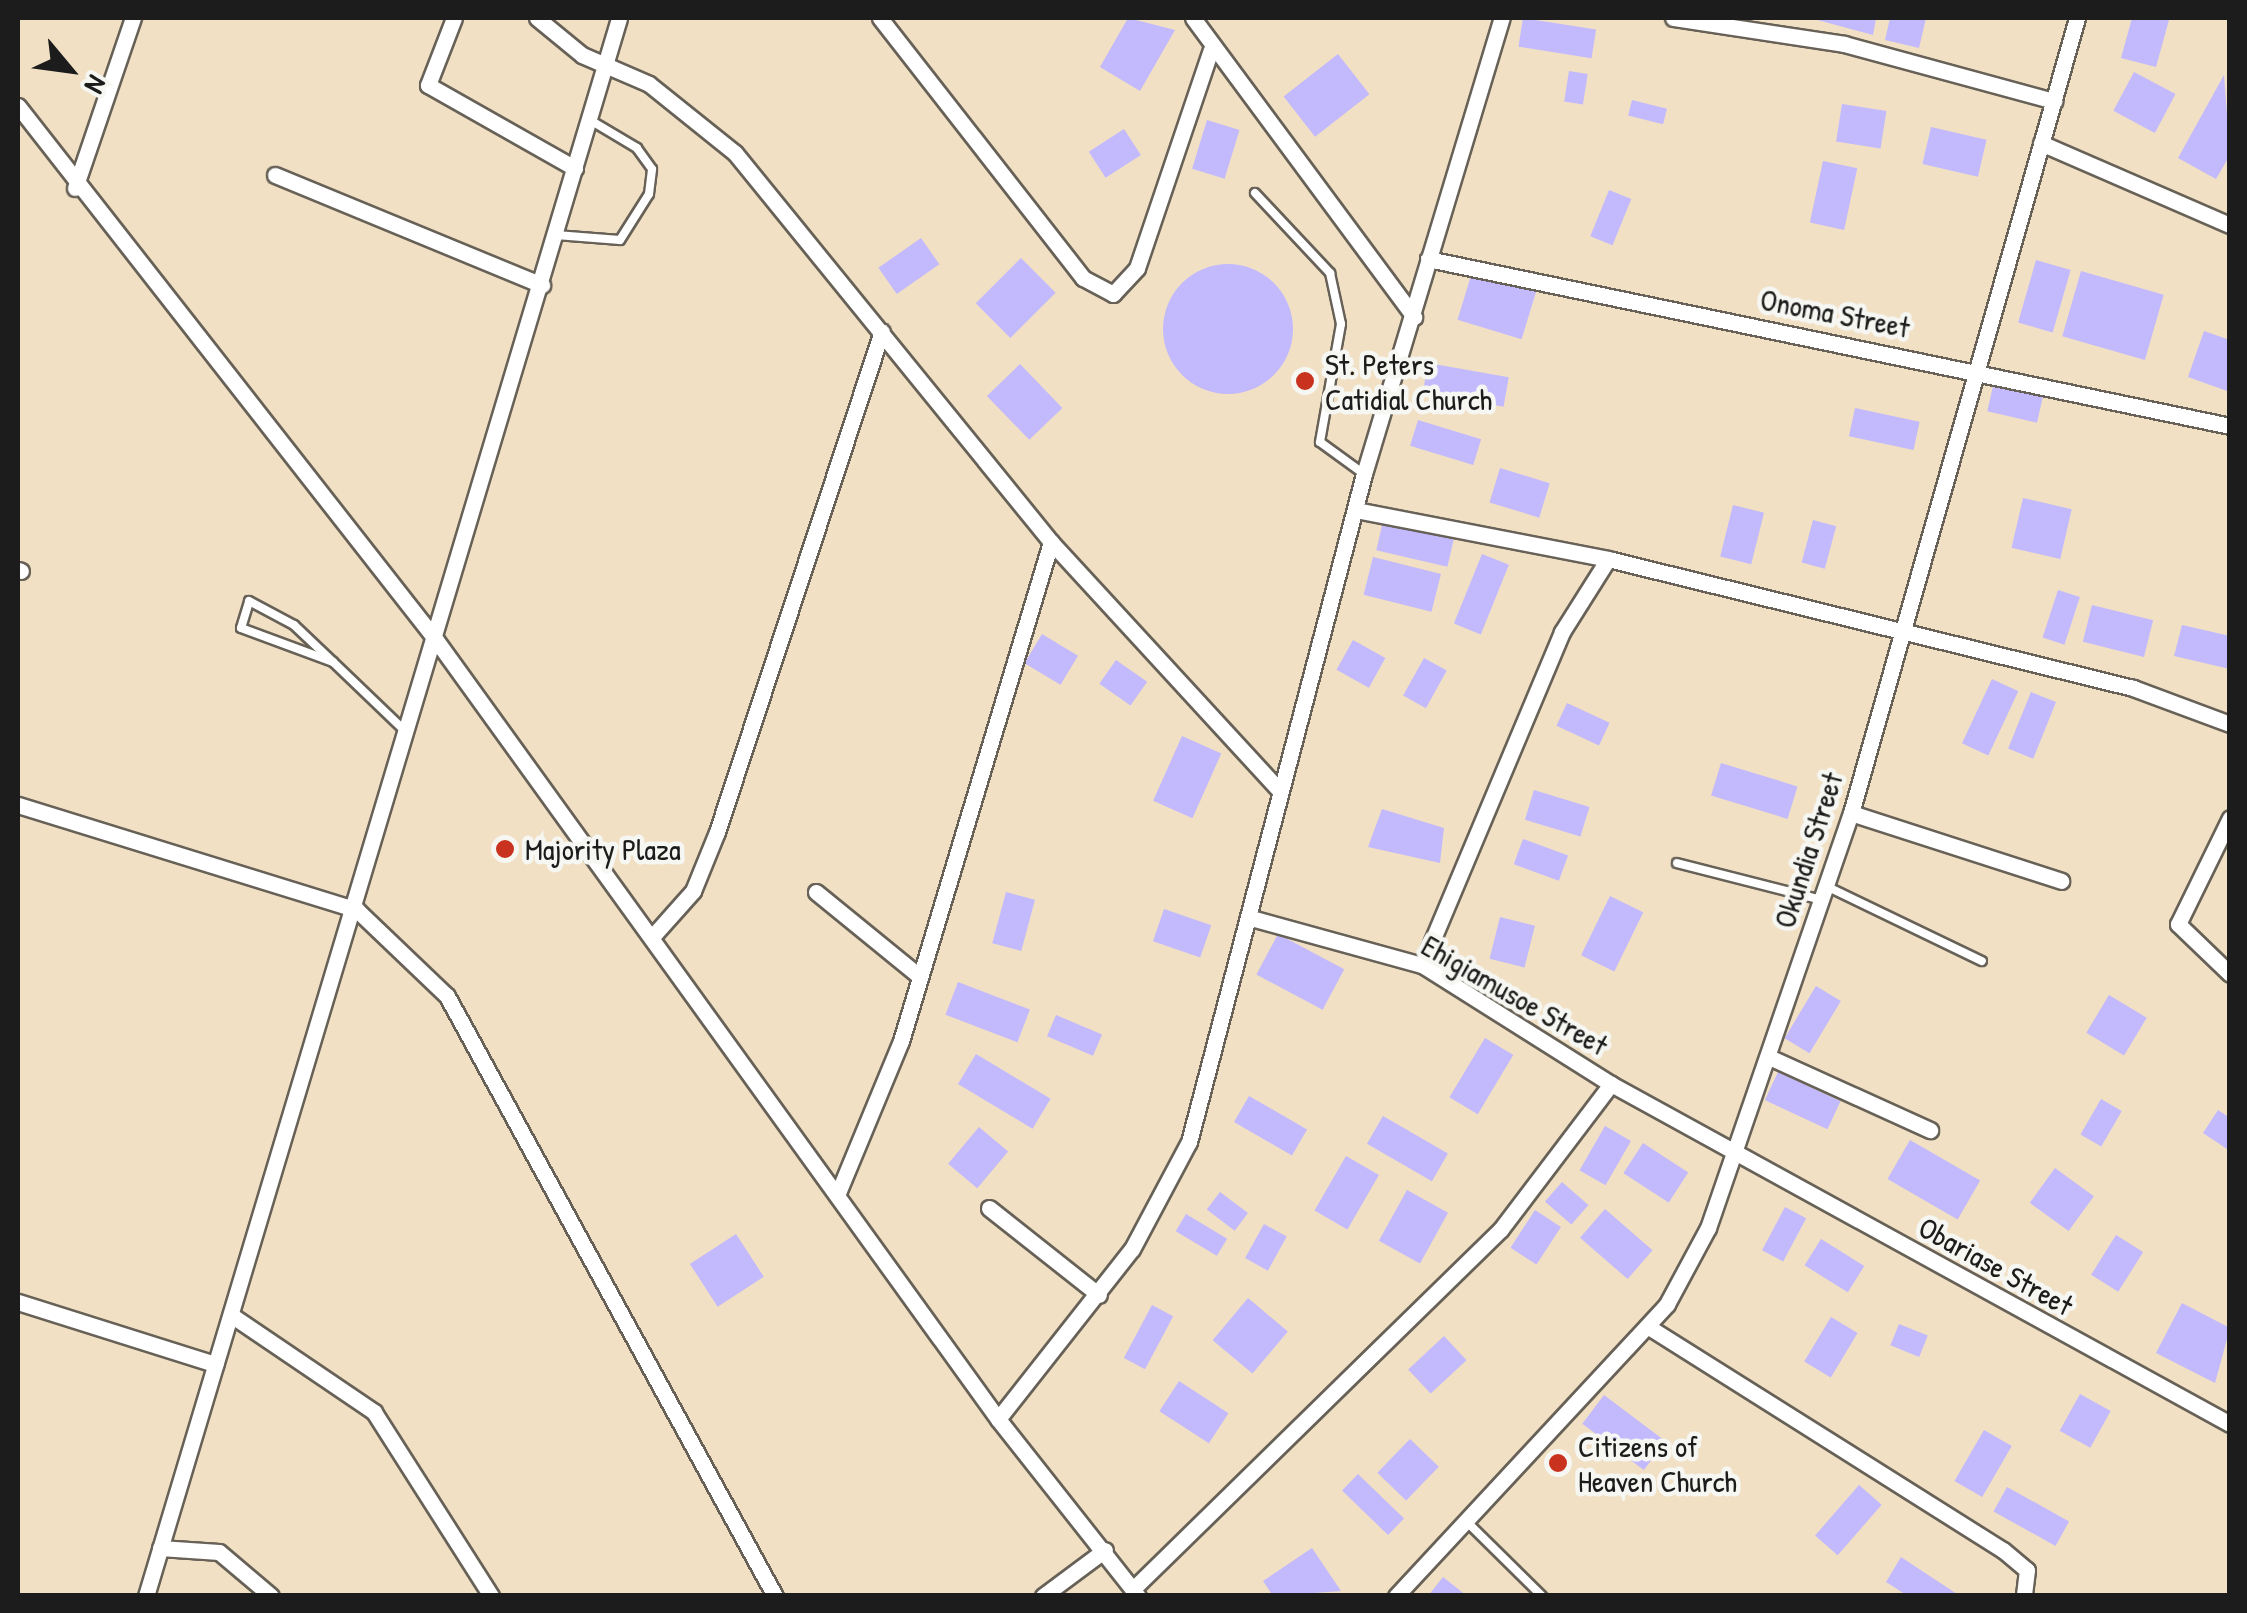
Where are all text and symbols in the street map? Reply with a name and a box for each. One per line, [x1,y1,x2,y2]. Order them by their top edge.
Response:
north arrow [20,20,120,120]
text: N [76,69,116,100]
street label: Onoma Street [1757,281,1913,345]
place label: St. Peters Catidial Church [1325,346,1492,416]
marker: St. Peters Catidial Church [1294,370,1316,392]
street label: Okundia Street [1766,768,1850,932]
place label: Majority Plaza [525,831,681,867]
marker: Majority Plaza [494,838,516,860]
street label: Ehigiamusoe Street [1415,927,1615,1063]
street label: Obariase Street [1912,1209,2080,1323]
place label: Citizens of Heaven Church [1578,1428,1737,1498]
marker: Citizens of Heaven Church [1547,1452,1569,1474]

